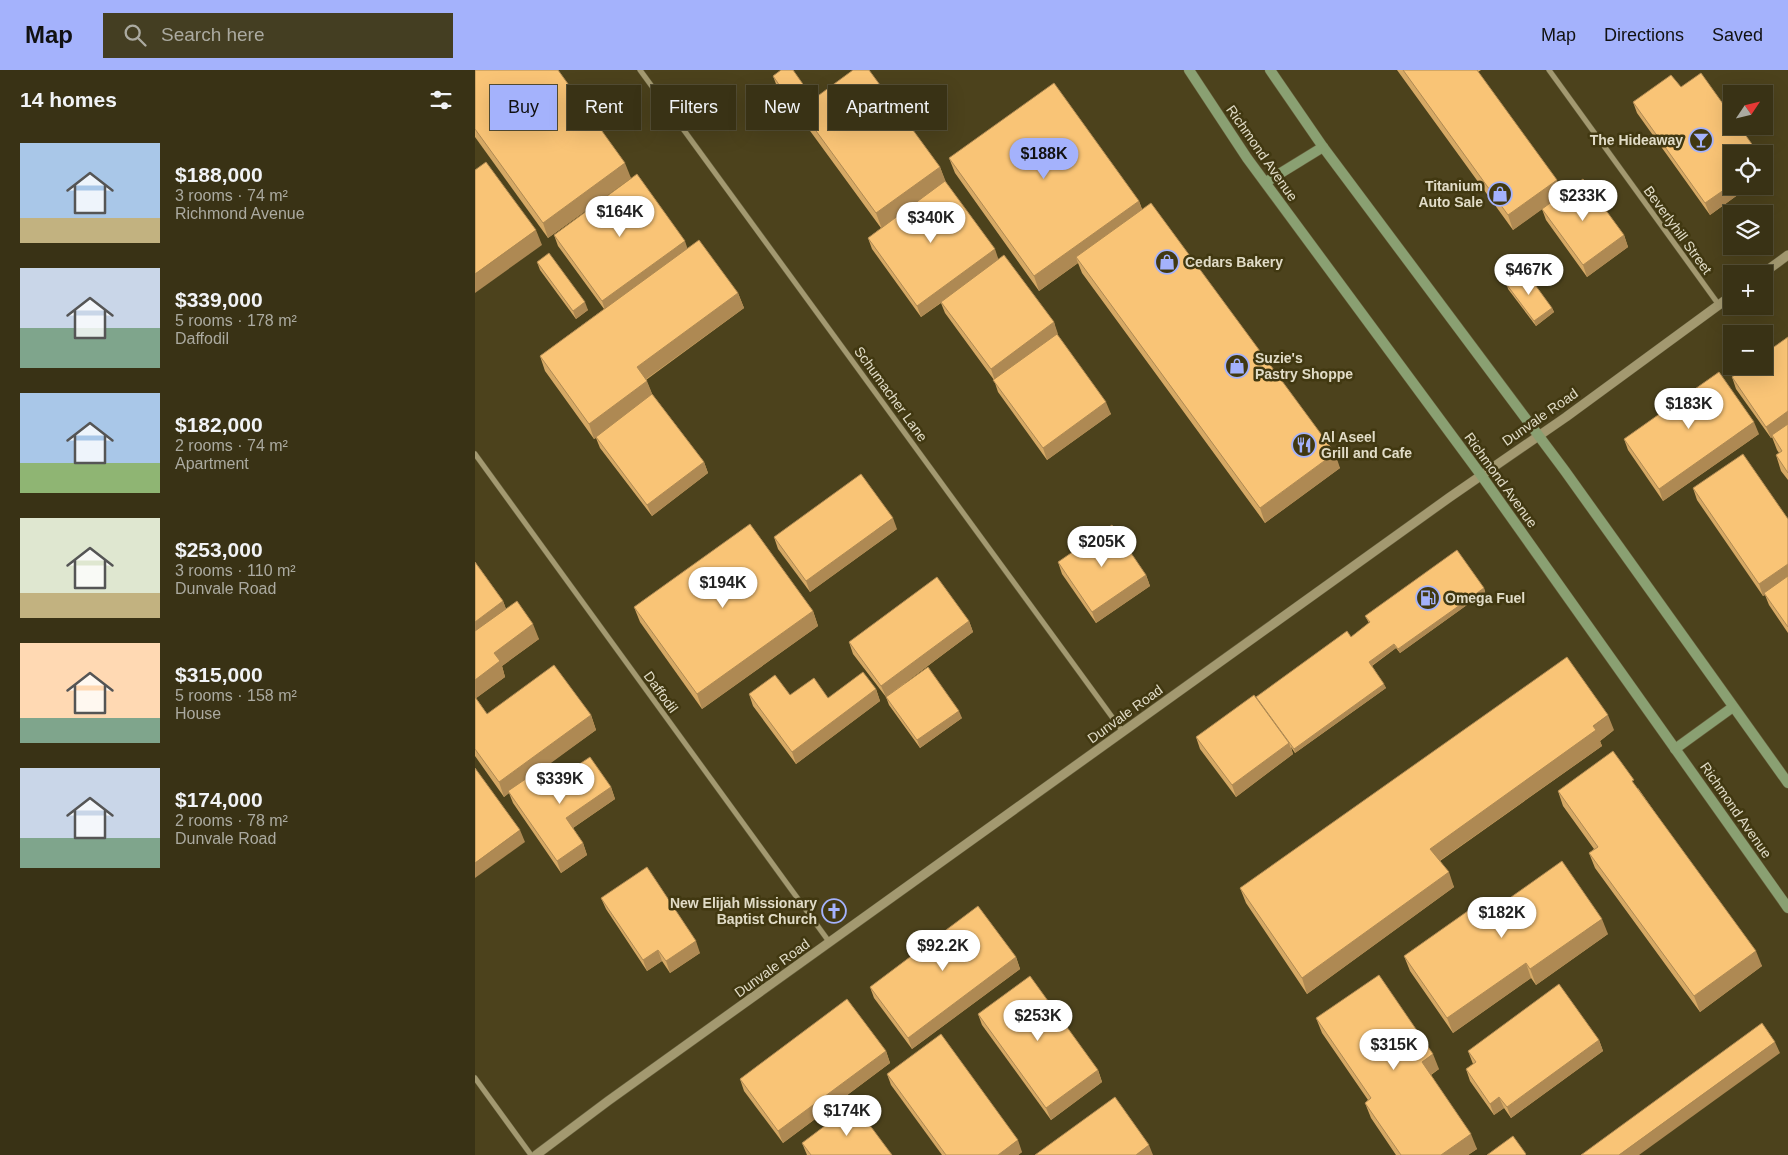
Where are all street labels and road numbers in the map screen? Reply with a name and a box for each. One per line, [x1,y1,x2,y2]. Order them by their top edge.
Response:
street label: Richmond Avenue [1223,102,1301,204]
street label: Beverlyhill Street [1641,183,1715,277]
street label: Schumacher Lane [851,343,931,445]
street label: Dunvale Road [1499,385,1581,449]
street label: Richmond Avenue [1461,429,1541,531]
street label: Daffodil [641,668,681,716]
street label: Dunvale Road [1084,681,1166,747]
street label: Richmond Avenue [1697,759,1775,861]
street label: Dunvale Road [731,935,813,1001]

